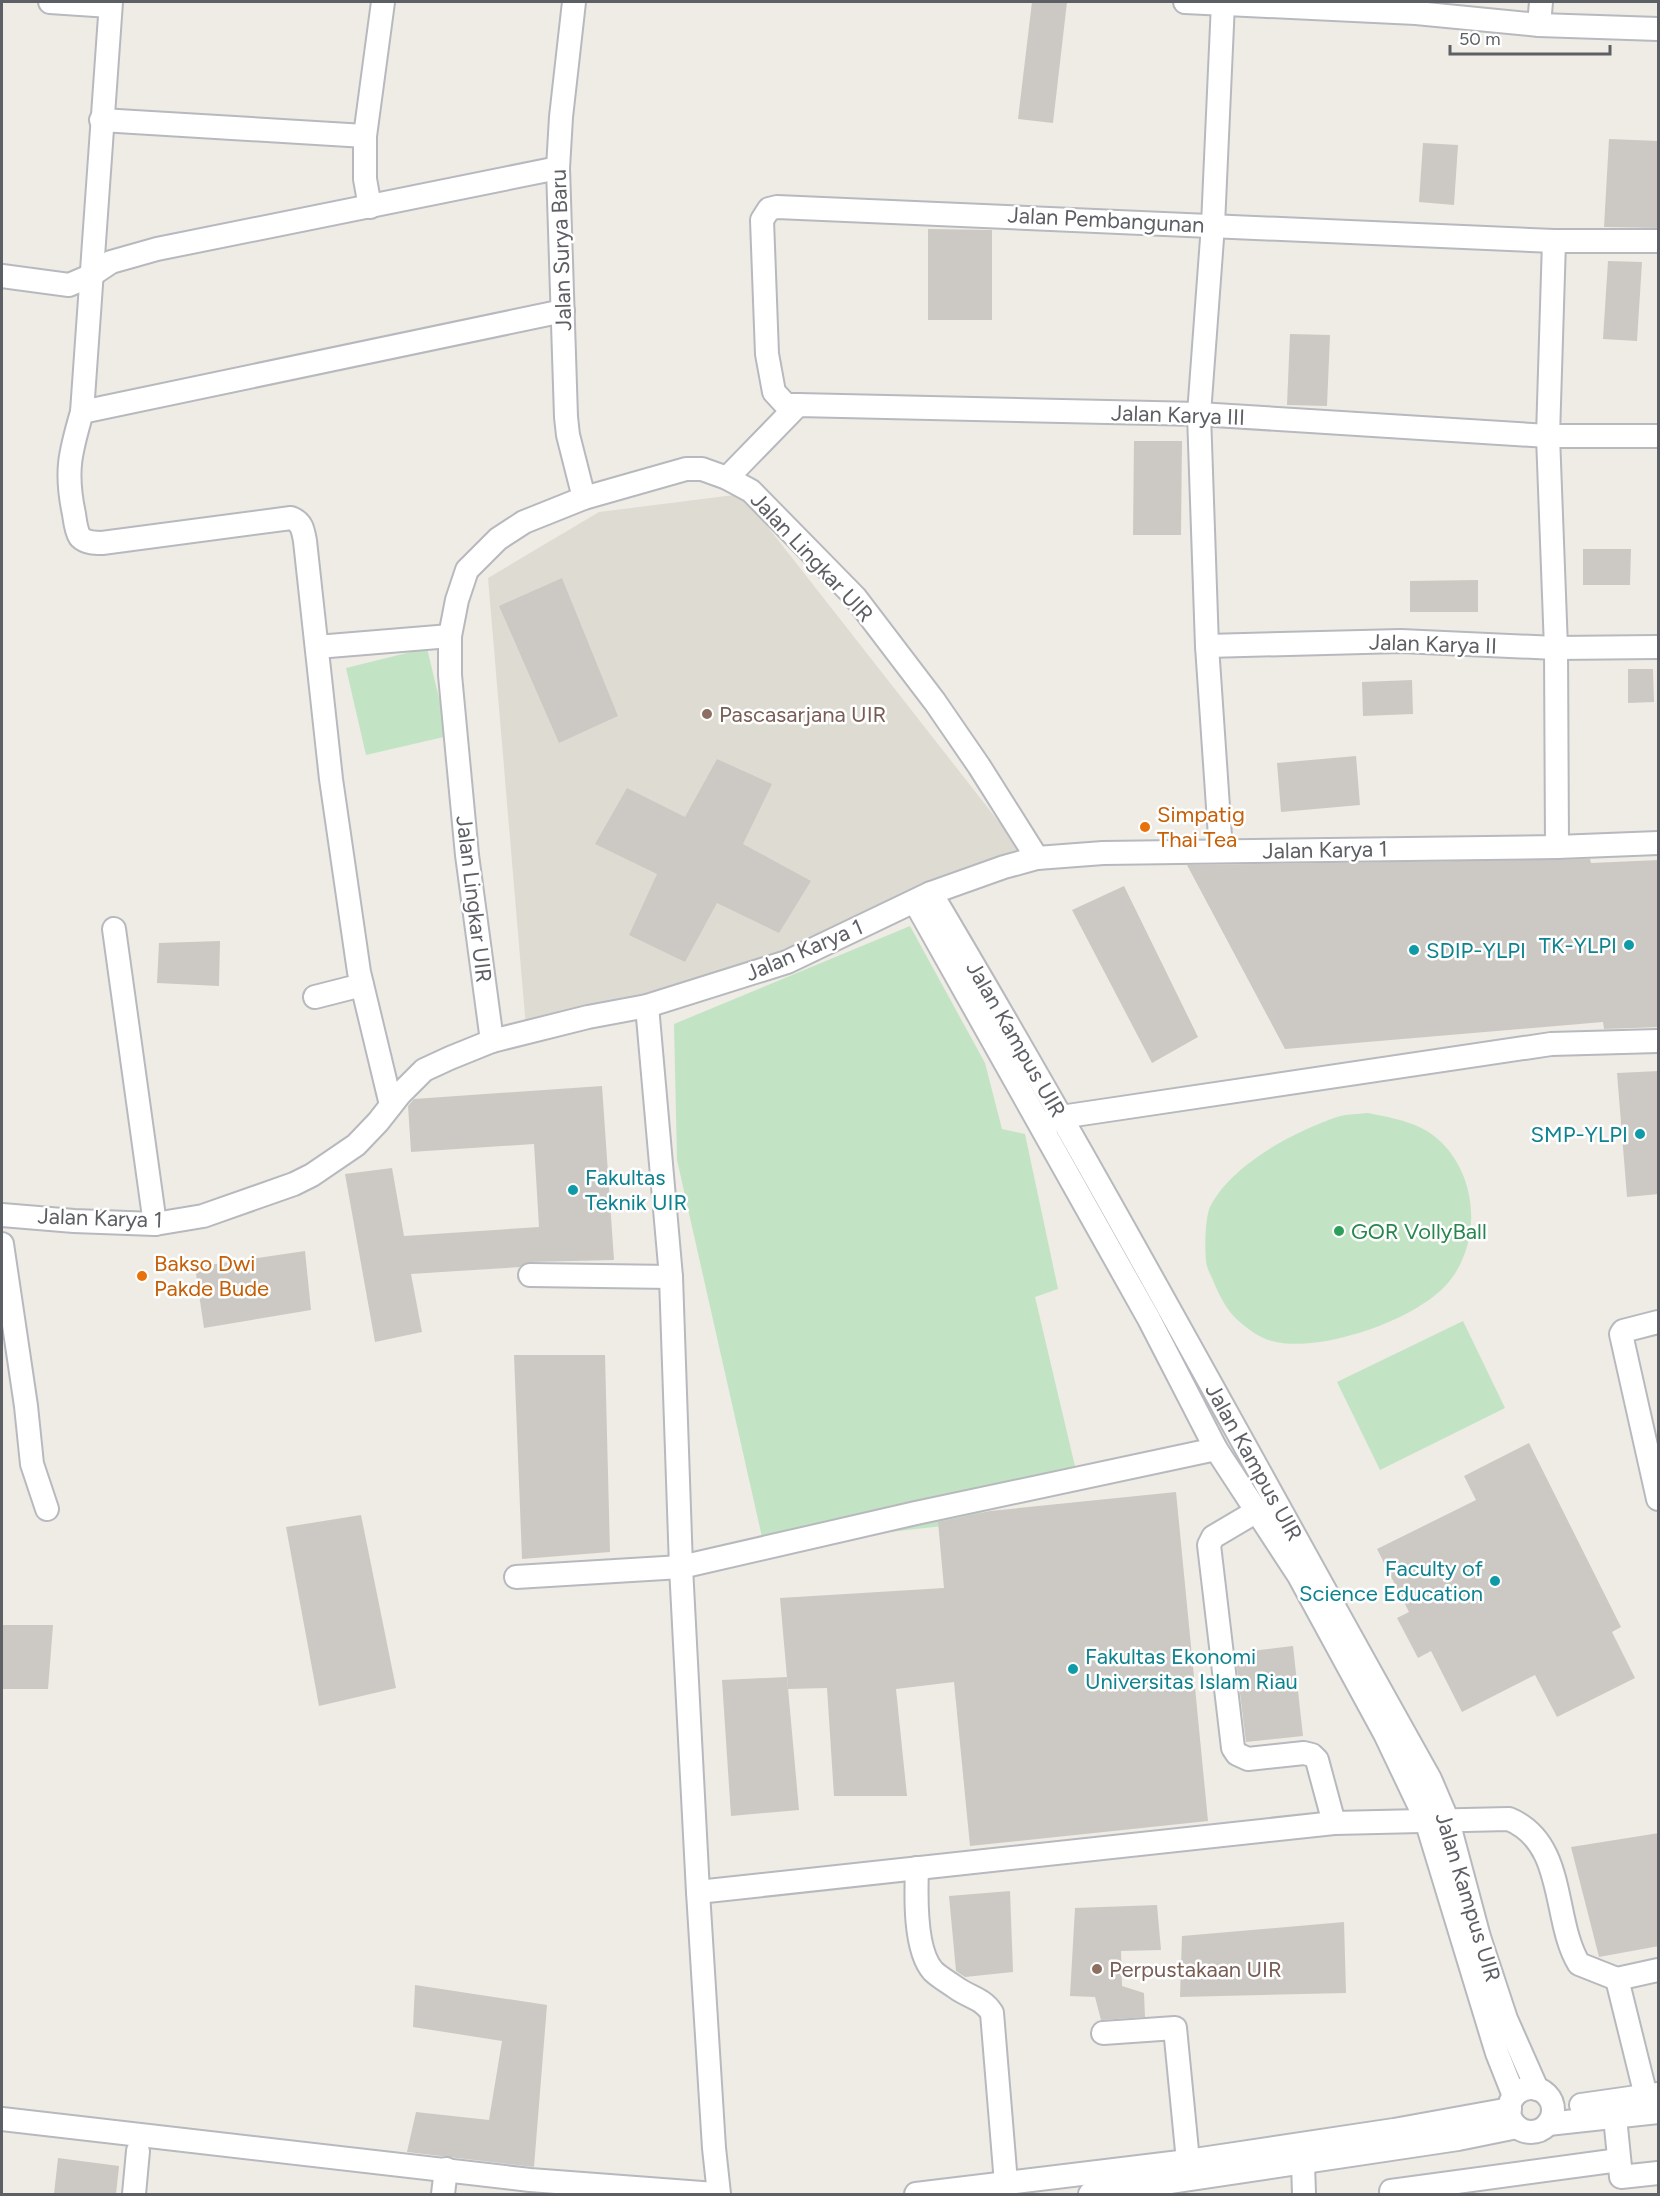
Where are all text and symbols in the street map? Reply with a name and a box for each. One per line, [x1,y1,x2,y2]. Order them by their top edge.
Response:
scale bar [1450,18,1610,56]
text: 50 m [1459,28,1501,50]
street label: Jalan Surya Baru [545,169,577,331]
street label: Jalan Pembangunan [1007,201,1205,239]
street label: Jalan Karya III [1111,399,1245,431]
street label: Jalan Lingkar UIR [745,486,879,628]
street label: Jalan Karya II [1369,628,1497,660]
place label: Pascasarjana UIR [719,701,886,728]
marker: Pascasarjana UIR [700,707,714,721]
place label: Simpatig Thai Tea [1157,801,1245,853]
street label: Jalan Lingkar UIR [450,814,498,984]
marker: Simpatig Thai Tea [1138,820,1152,834]
street label: Jalan Karya 1 [1262,835,1388,865]
street label: Jalan Karya 1 [741,913,867,987]
place label: TK-YLPI [1539,932,1617,959]
place label: SDIP-YLPI [1426,937,1526,964]
marker: TK-YLPI [1622,938,1636,952]
marker: SDIP-YLPI [1407,943,1421,957]
street label: Jalan Kampus UIR [960,956,1072,1122]
place label: SMP-YLPI [1531,1121,1628,1148]
marker: SMP-YLPI [1633,1127,1647,1141]
place label: Fakultas Teknik UIR [585,1164,687,1216]
marker: Fakultas Teknik UIR [566,1183,580,1197]
street label: Jalan Karya 1 [37,1202,163,1234]
place label: GOR VollyBall [1351,1218,1487,1245]
marker: GOR VollyBall [1332,1224,1346,1238]
place label: Bakso Dwi Pakde Bude [154,1250,269,1302]
marker: Bakso Dwi Pakde Bude [135,1269,149,1283]
street label: Jalan Kampus UIR [1200,1379,1308,1545]
place label: Faculty of Science Education [1299,1555,1484,1607]
marker: Faculty of Science Education [1488,1574,1502,1588]
place label: Fakultas Ekonomi Universitas Islam Riau [1085,1643,1298,1695]
marker: Fakultas Ekonomi Universitas Islam Riau [1066,1662,1080,1676]
street label: Jalan Kampus UIR [1429,1809,1507,1985]
place label: Perpustakaan UIR [1109,1956,1282,1983]
marker: Perpustakaan UIR [1090,1962,1104,1976]

